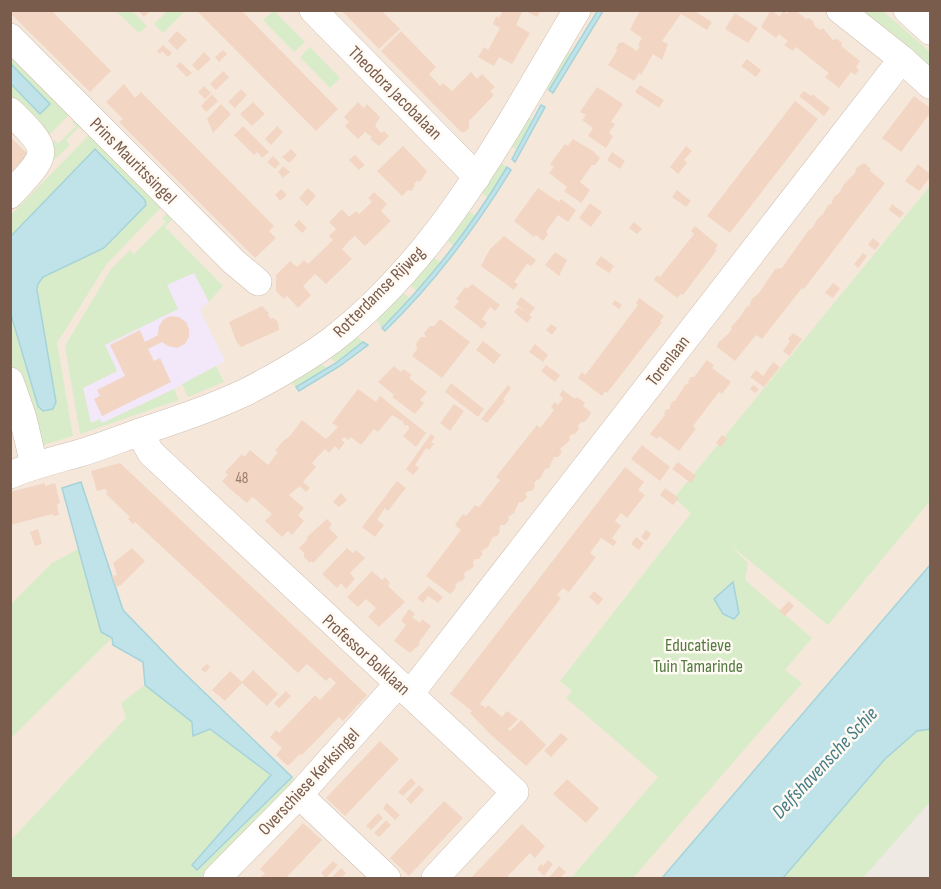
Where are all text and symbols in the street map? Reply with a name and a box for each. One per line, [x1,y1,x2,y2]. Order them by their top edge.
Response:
street label: Theodora Jacobalaan [344,42,446,144]
street label: Prins Mauritssingel [85,113,181,209]
street label: Rotterdamse Rijweg [329,242,429,342]
street label: Torenlaan [642,332,694,390]
house number: 48 [236,469,248,488]
street label: Professor Bolklaan [318,610,414,700]
park label: Educatieve Tuin Tamarinde [653,635,743,677]
water label: Delfshavensche Schie [767,702,883,824]
street label: Overschiese Kerksingel [254,724,364,840]

